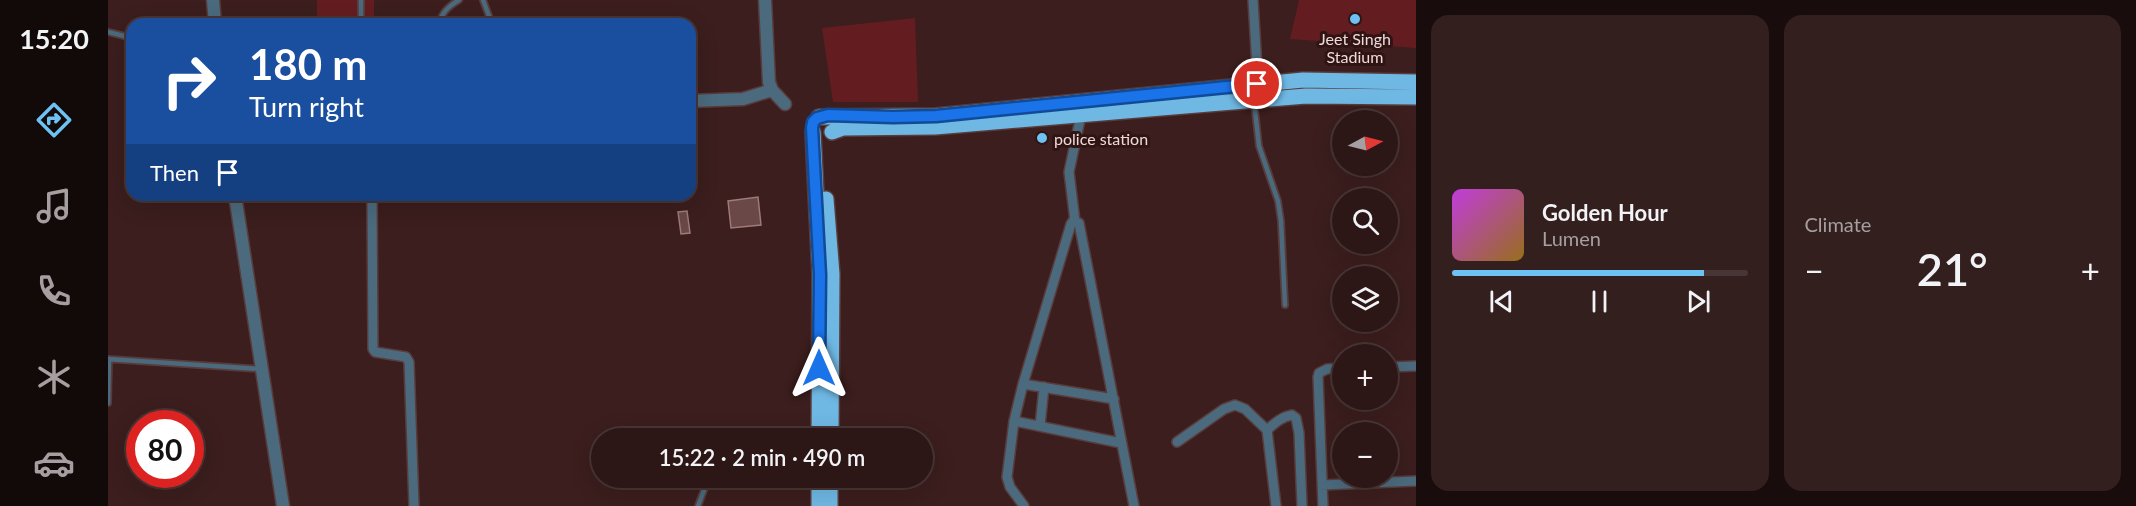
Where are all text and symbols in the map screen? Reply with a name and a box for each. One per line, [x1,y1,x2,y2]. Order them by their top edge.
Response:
marker: Jeet Singh Stadium [1348,12,1362,26]
text: 15:20 [19,22,89,55]
place label: Jeet Singh Stadium [1319,29,1391,66]
text: 180 m [249,39,367,89]
icon: right [150,42,228,120]
pin [1231,58,1282,109]
icon: arrive [1240,67,1273,100]
text: Turn right [249,90,364,123]
icon: directions [33,99,75,141]
north arrow [1332,110,1398,176]
map controls [1332,110,1398,488]
place label: police station [1054,129,1148,148]
marker: police station [1035,131,1049,145]
icon: arrive [211,156,244,189]
text: Then [150,159,199,186]
icon: music [33,185,75,227]
button: search [1332,188,1398,254]
text: Golden Hour [1542,199,1668,226]
text: Climate [1805,212,1871,236]
text: Lumen [1542,226,1601,250]
text: 21° [1917,242,1988,296]
text: − [1805,250,1824,290]
text: + [2081,250,2100,290]
button: layers [1332,266,1398,332]
icon: phone [33,270,75,312]
icon: previous [1485,285,1518,318]
icon: pause [1583,285,1616,318]
icon: next [1682,285,1715,318]
position arrow [787,336,851,400]
button: + [1332,344,1398,410]
icon: climate [33,356,75,398]
speed limit sign: 80 [126,410,204,488]
button: − [1332,422,1398,488]
icon: car [33,442,75,484]
text: 15:22 · 2 min · 490 m [659,444,865,471]

